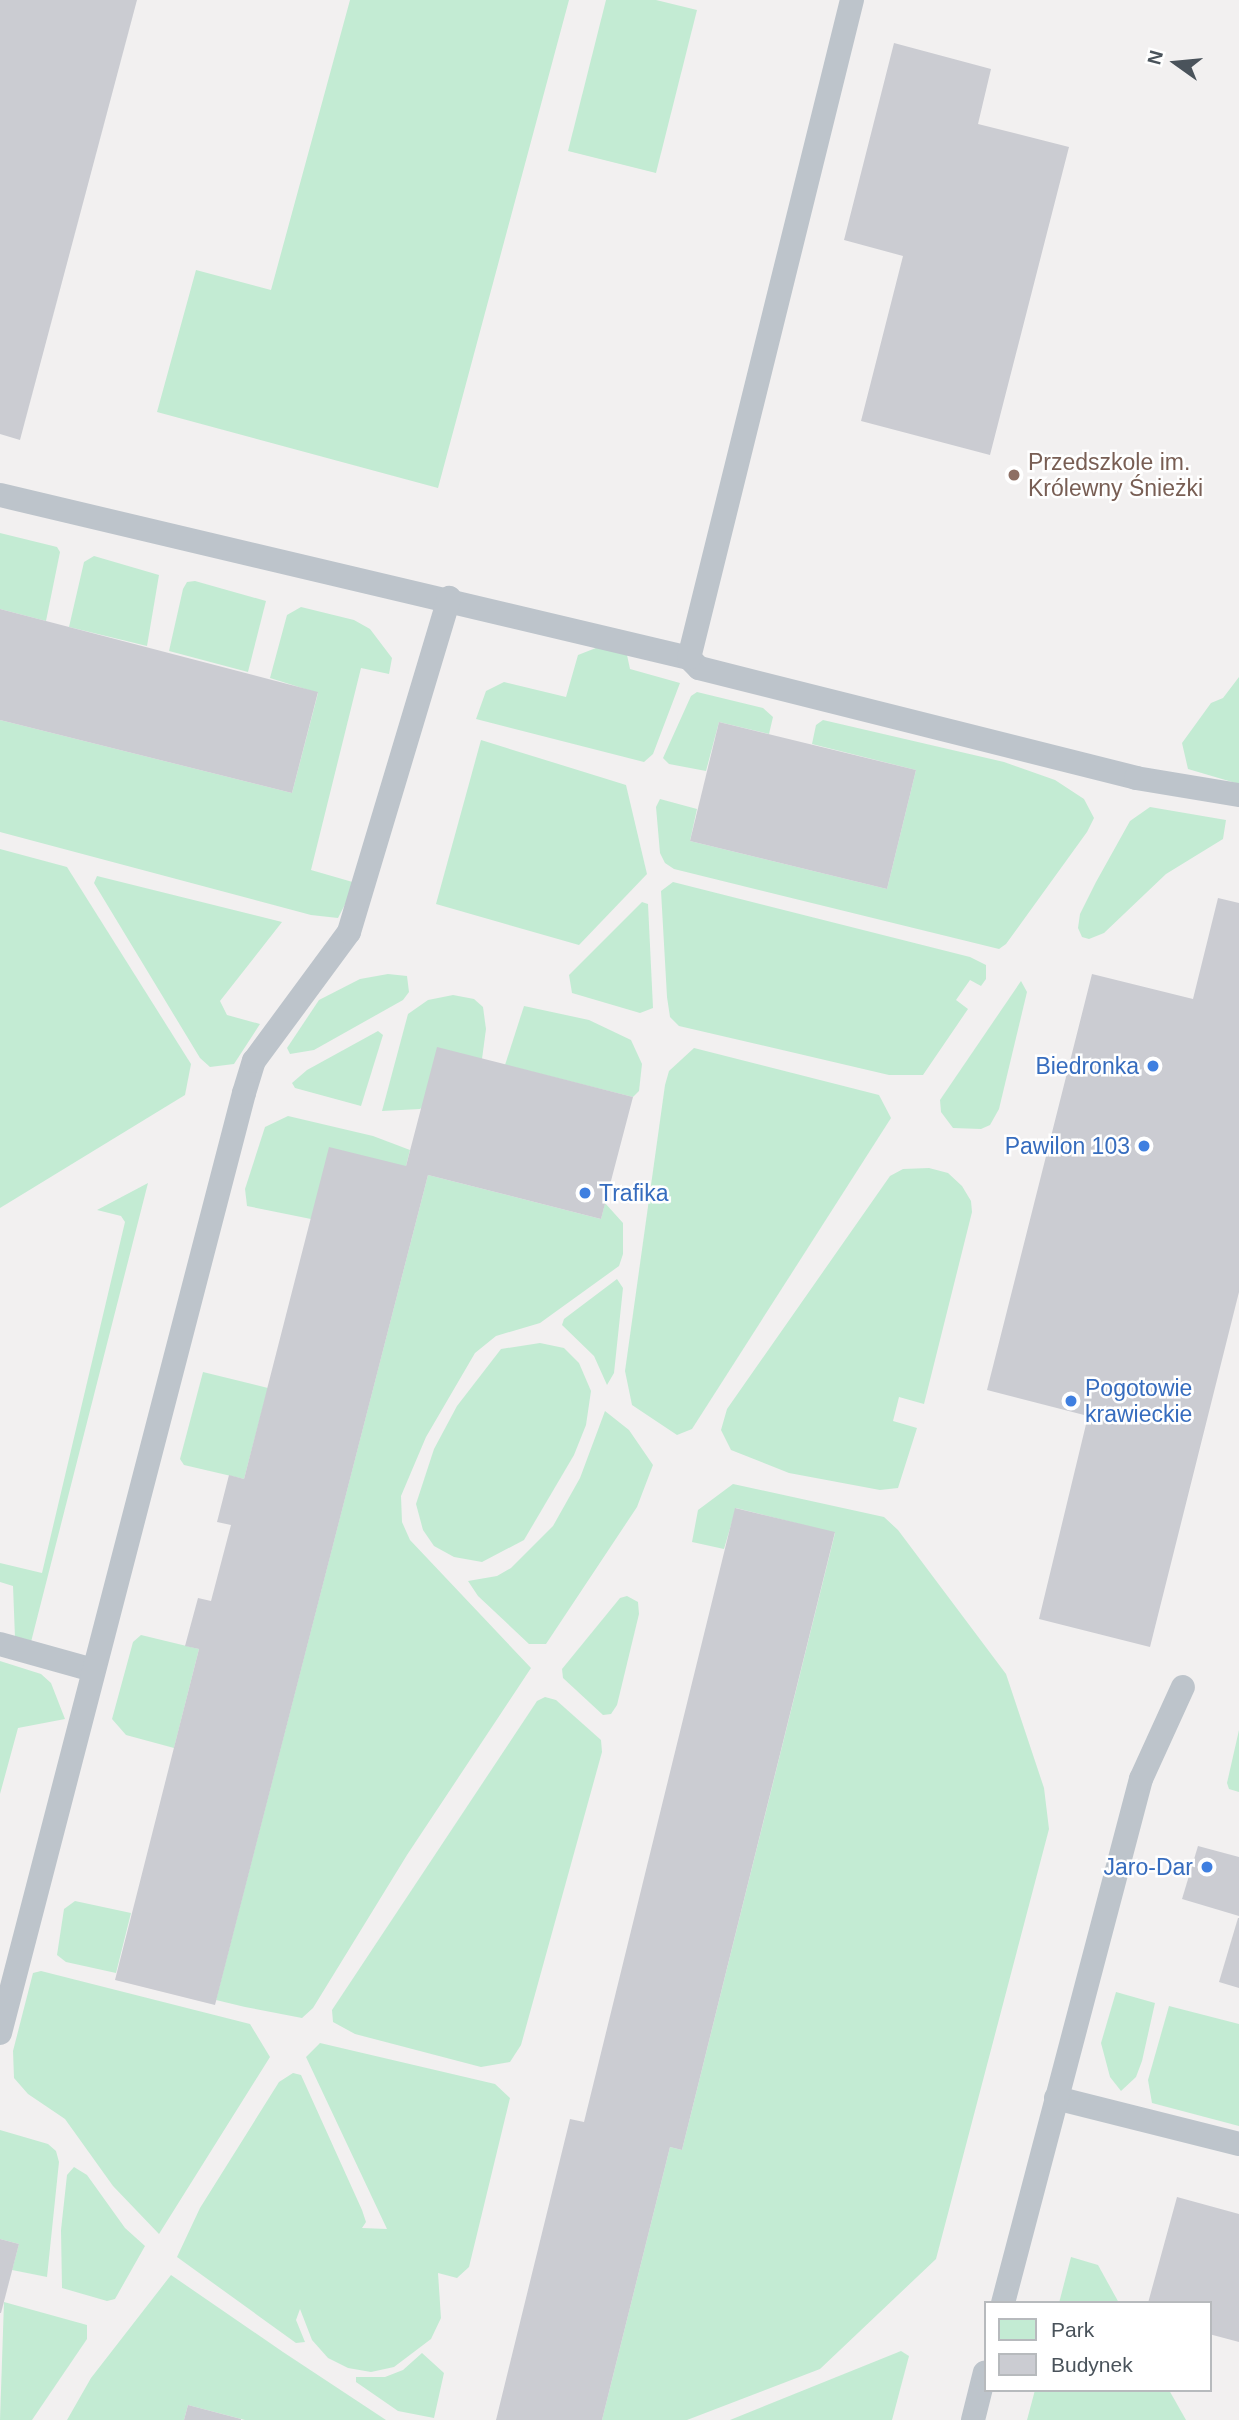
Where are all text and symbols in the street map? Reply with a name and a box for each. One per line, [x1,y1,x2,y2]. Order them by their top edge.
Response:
north arrow [1141,28,1211,98]
text: N [1143,48,1167,67]
place label: Przedszkole im. Królewny Śnieżki [1028,448,1203,502]
marker: Przedszkole im. Królewny Śnieżki [1006,467,1022,483]
place label: Biedronka [1035,1052,1139,1080]
marker: Biedronka [1145,1058,1161,1074]
place label: Pawilon 103 [1005,1132,1130,1160]
marker: Pawilon 103 [1136,1138,1152,1154]
place label: Trafika [599,1179,668,1207]
marker: Trafika [577,1185,593,1201]
place label: Pogotowie krawieckie [1085,1374,1192,1428]
marker: Pogotowie krawieckie [1063,1393,1079,1409]
place label: Jaro-Dar [1104,1853,1193,1881]
marker: Jaro-Dar [1199,1859,1215,1875]
legend [984,2301,1211,2392]
text: Park [1051,2318,1094,2341]
text: Budynek [1051,2353,1133,2376]

